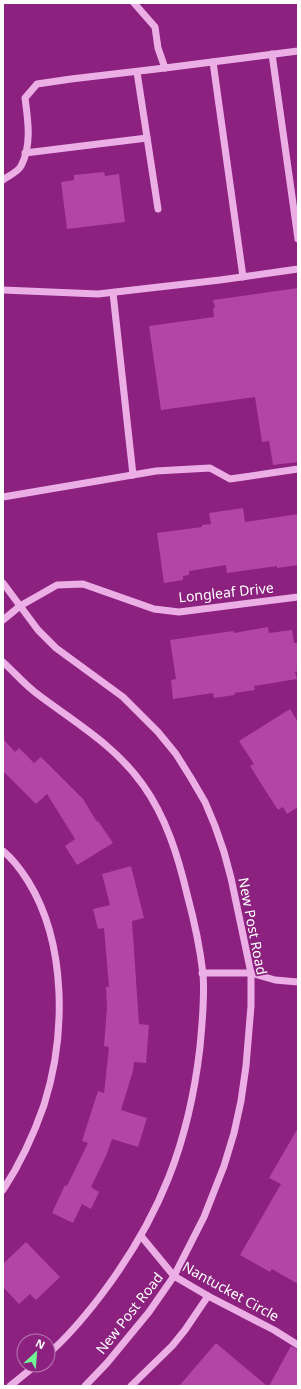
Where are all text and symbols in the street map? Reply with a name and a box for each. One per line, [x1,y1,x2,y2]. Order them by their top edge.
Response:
street label: Longleaf Drive [178,578,275,606]
street label: New Post Road [234,876,272,976]
street label: Nantucket Circle [179,1257,283,1325]
street label: New Post Road [91,1268,167,1358]
north arrow [16,1333,56,1373]
text: N [33,1335,48,1352]

